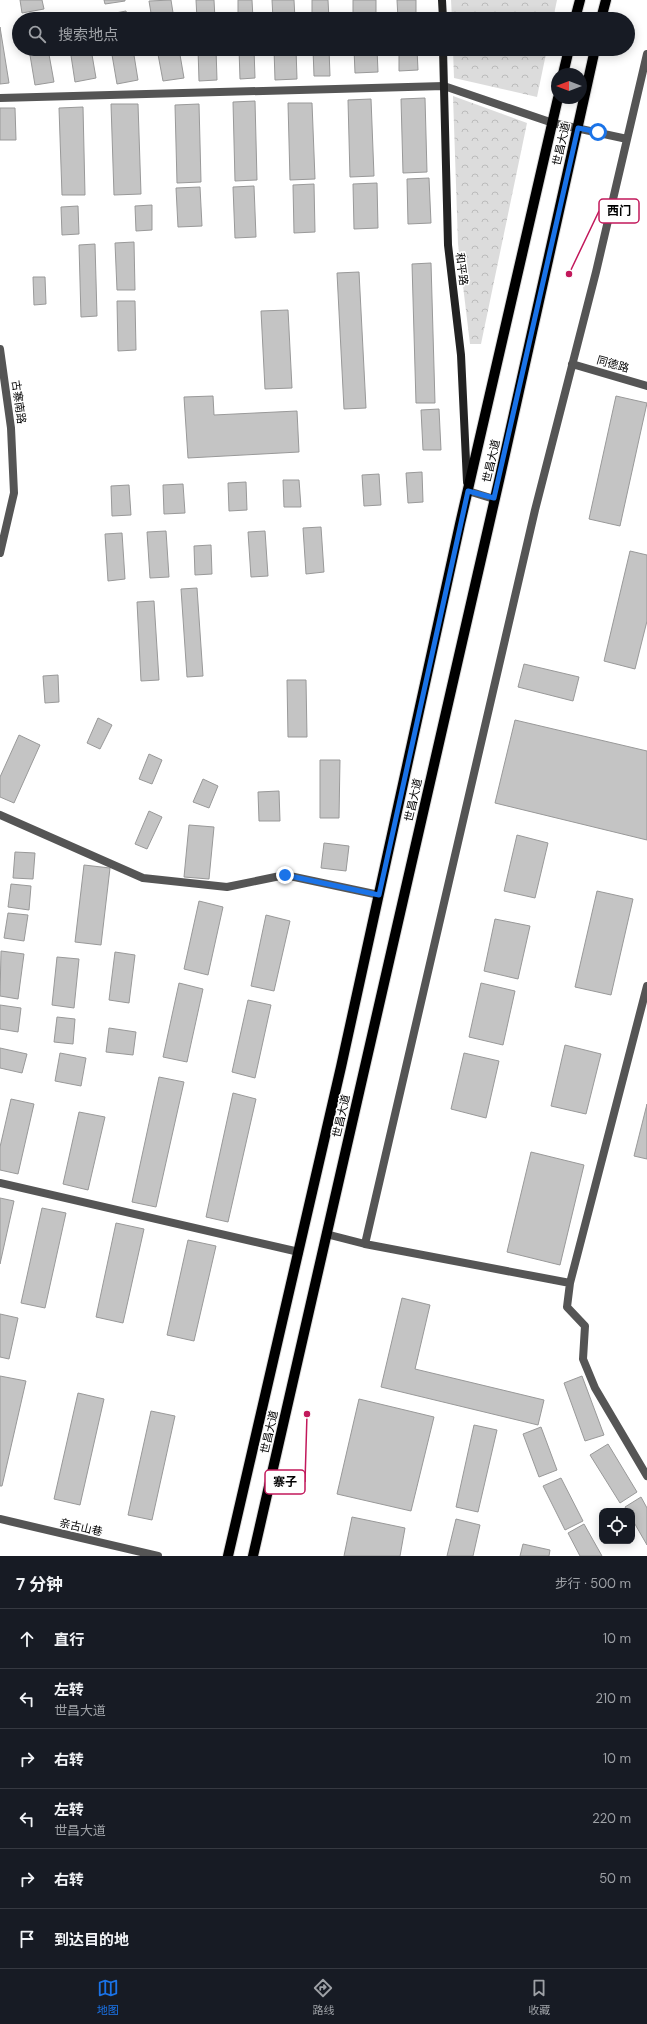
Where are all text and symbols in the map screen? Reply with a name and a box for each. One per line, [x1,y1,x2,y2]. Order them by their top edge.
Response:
search box [12,12,635,56]
icon: search [26,23,48,45]
text: 搜索地点 [58,25,118,45]
north arrow [551,68,587,104]
street label: 世昌大道 [549,121,573,167]
route start [589,123,607,141]
callout: 西门 [599,199,639,223]
text: 西门 [607,203,631,219]
street label: 和平路 [453,252,471,286]
street label: 同德路 [595,353,631,375]
street label: 古寨南路 [9,379,29,425]
street label: 世昌大道 [479,438,503,484]
street label: 世昌大道 [401,777,425,823]
route end [276,866,294,884]
street label: 世昌大道 [329,1093,353,1139]
street label: 世昌大道 [257,1409,281,1455]
callout: 寨子 [265,1470,305,1494]
text: 寨子 [273,1474,297,1490]
map controls [599,1508,635,1544]
button: locate [599,1508,635,1544]
street label: 亲古山巷 [58,1515,104,1539]
text: 7 分钟 [16,1573,63,1595]
text: 步行 · 500 m [555,1575,631,1592]
icon: ahead [16,1628,38,1650]
text: 直行 [54,1630,84,1650]
text: 10 m [603,1630,631,1647]
text: 左转 [54,1680,84,1700]
icon: left [16,1688,38,1710]
text: 210 m [596,1690,631,1707]
text: 世昌大道 [54,1702,106,1719]
icon: right [16,1748,38,1770]
text: 右转 [54,1750,84,1770]
text: 10 m [603,1750,631,1767]
text: 左转 [54,1800,84,1820]
icon: left [16,1808,38,1830]
text: 220 m [592,1810,631,1827]
text: 世昌大道 [54,1822,106,1839]
icon: right [16,1868,38,1890]
text: 右转 [54,1870,84,1890]
text: 50 m [599,1870,631,1887]
icon: arrive [16,1928,38,1950]
text: 到达目的地 [54,1930,129,1950]
tab: 地图 [97,1977,119,2017]
tab: 路线 [312,1977,334,2017]
tab: 收藏 [528,1977,550,2017]

